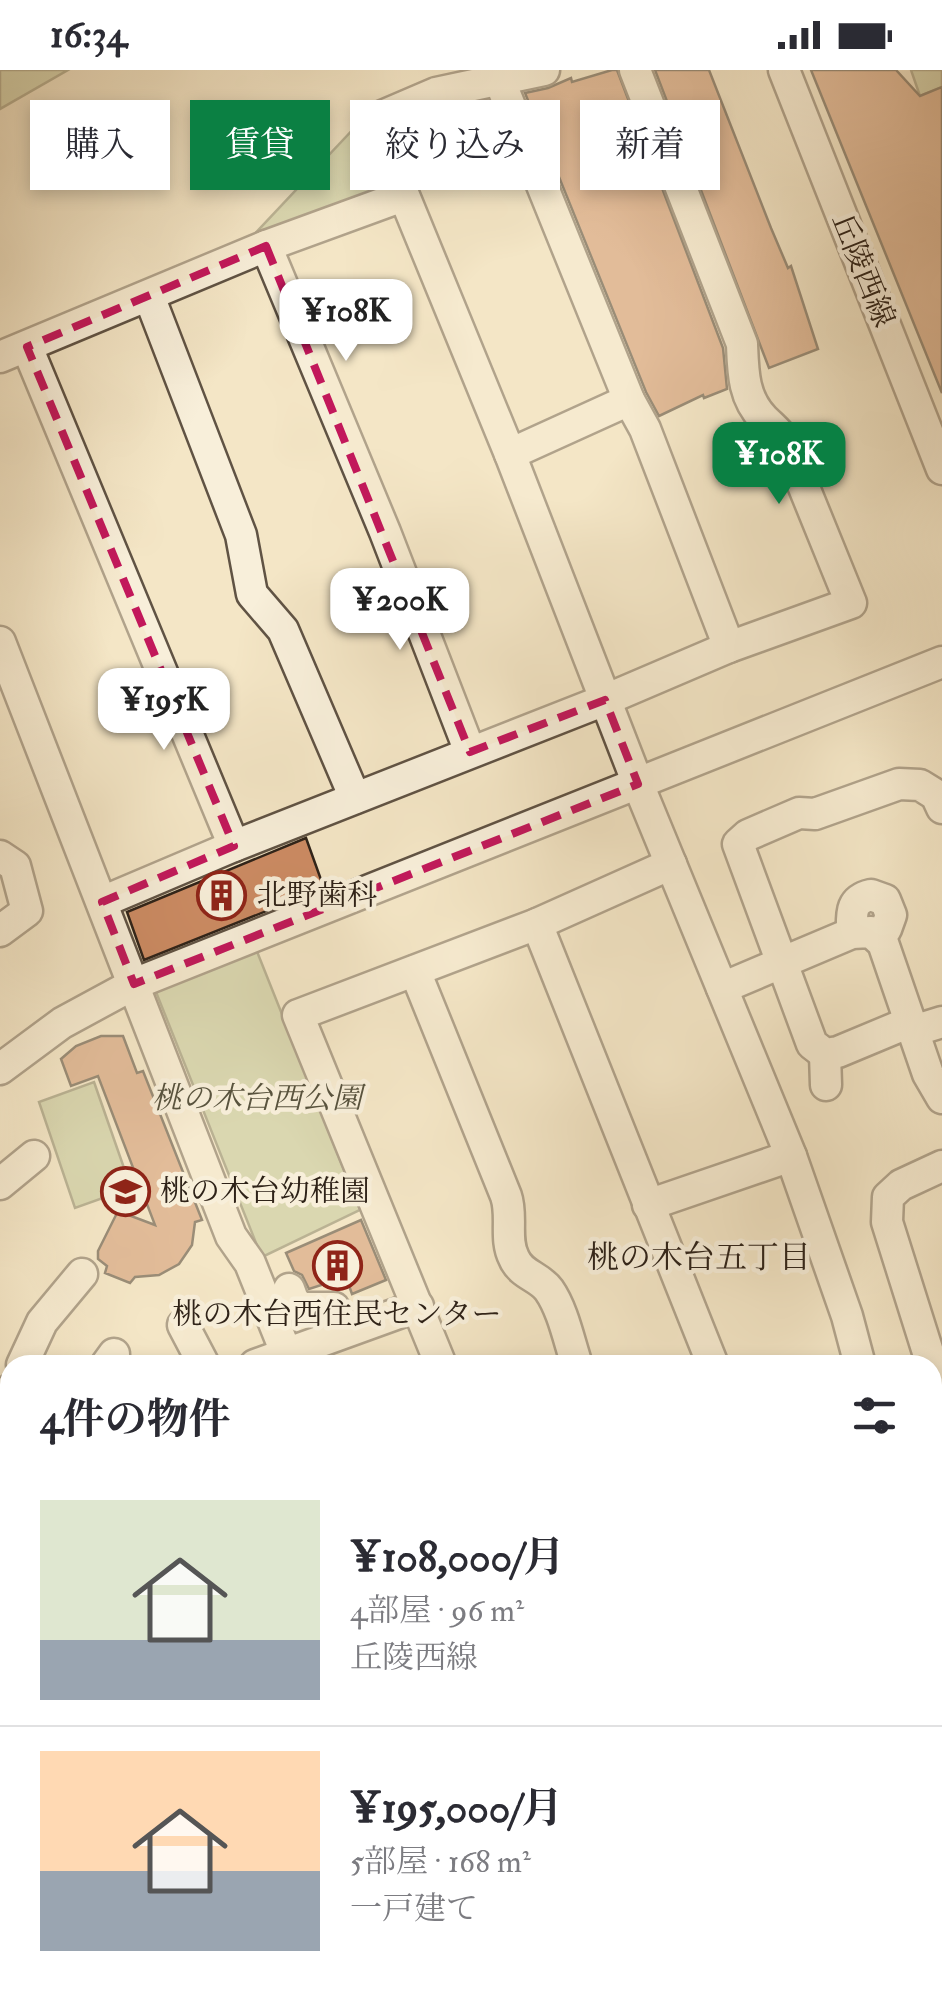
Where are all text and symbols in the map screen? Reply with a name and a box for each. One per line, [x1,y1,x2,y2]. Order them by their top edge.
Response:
text: 16:34 [50,11,127,59]
chip: 購入 [30,100,170,190]
chip: 賃貸 [190,100,330,190]
chip: 絞り込み [350,100,560,190]
chip: 新着 [580,100,720,190]
street label: 丘陵西線 [823,207,903,333]
pin: ¥108K [276,279,416,364]
text: ¥108K [301,291,391,331]
pin: ¥108K [709,422,849,507]
text: ¥108K [734,434,824,474]
pin: ¥200K [330,568,470,653]
text: ¥200K [352,580,448,620]
pin: ¥195K [94,668,234,753]
text: ¥195K [120,680,208,720]
building icon: 北野歯科 [196,869,248,921]
place label: 北野歯科 [257,877,377,914]
park label: 桃の木台西公園 [152,1080,367,1117]
school or university icon: 桃の木台幼稚園 [99,1165,151,1217]
place label: 桃の木台幼稚園 [160,1173,370,1210]
district label: 桃の木台五丁目 [587,1238,811,1278]
building icon: 桃の木台西住民センター [311,1239,363,1291]
place label: 桃の木台西住民センター [173,1296,501,1333]
icon: filters [847,1388,902,1443]
text: 4件の物件 [40,1394,231,1446]
text: ¥108,000/月 [350,1532,565,1584]
icon: home [120,1540,240,1660]
text: 4部屋 · 96 m² [350,1591,524,1631]
text: 丘陵西線 [350,1638,478,1678]
text: ¥195,000/月 [350,1783,563,1835]
icon: home [120,1791,240,1911]
text: 5部屋 · 168 m² [350,1842,531,1882]
text: 一戸建て [350,1889,478,1929]

